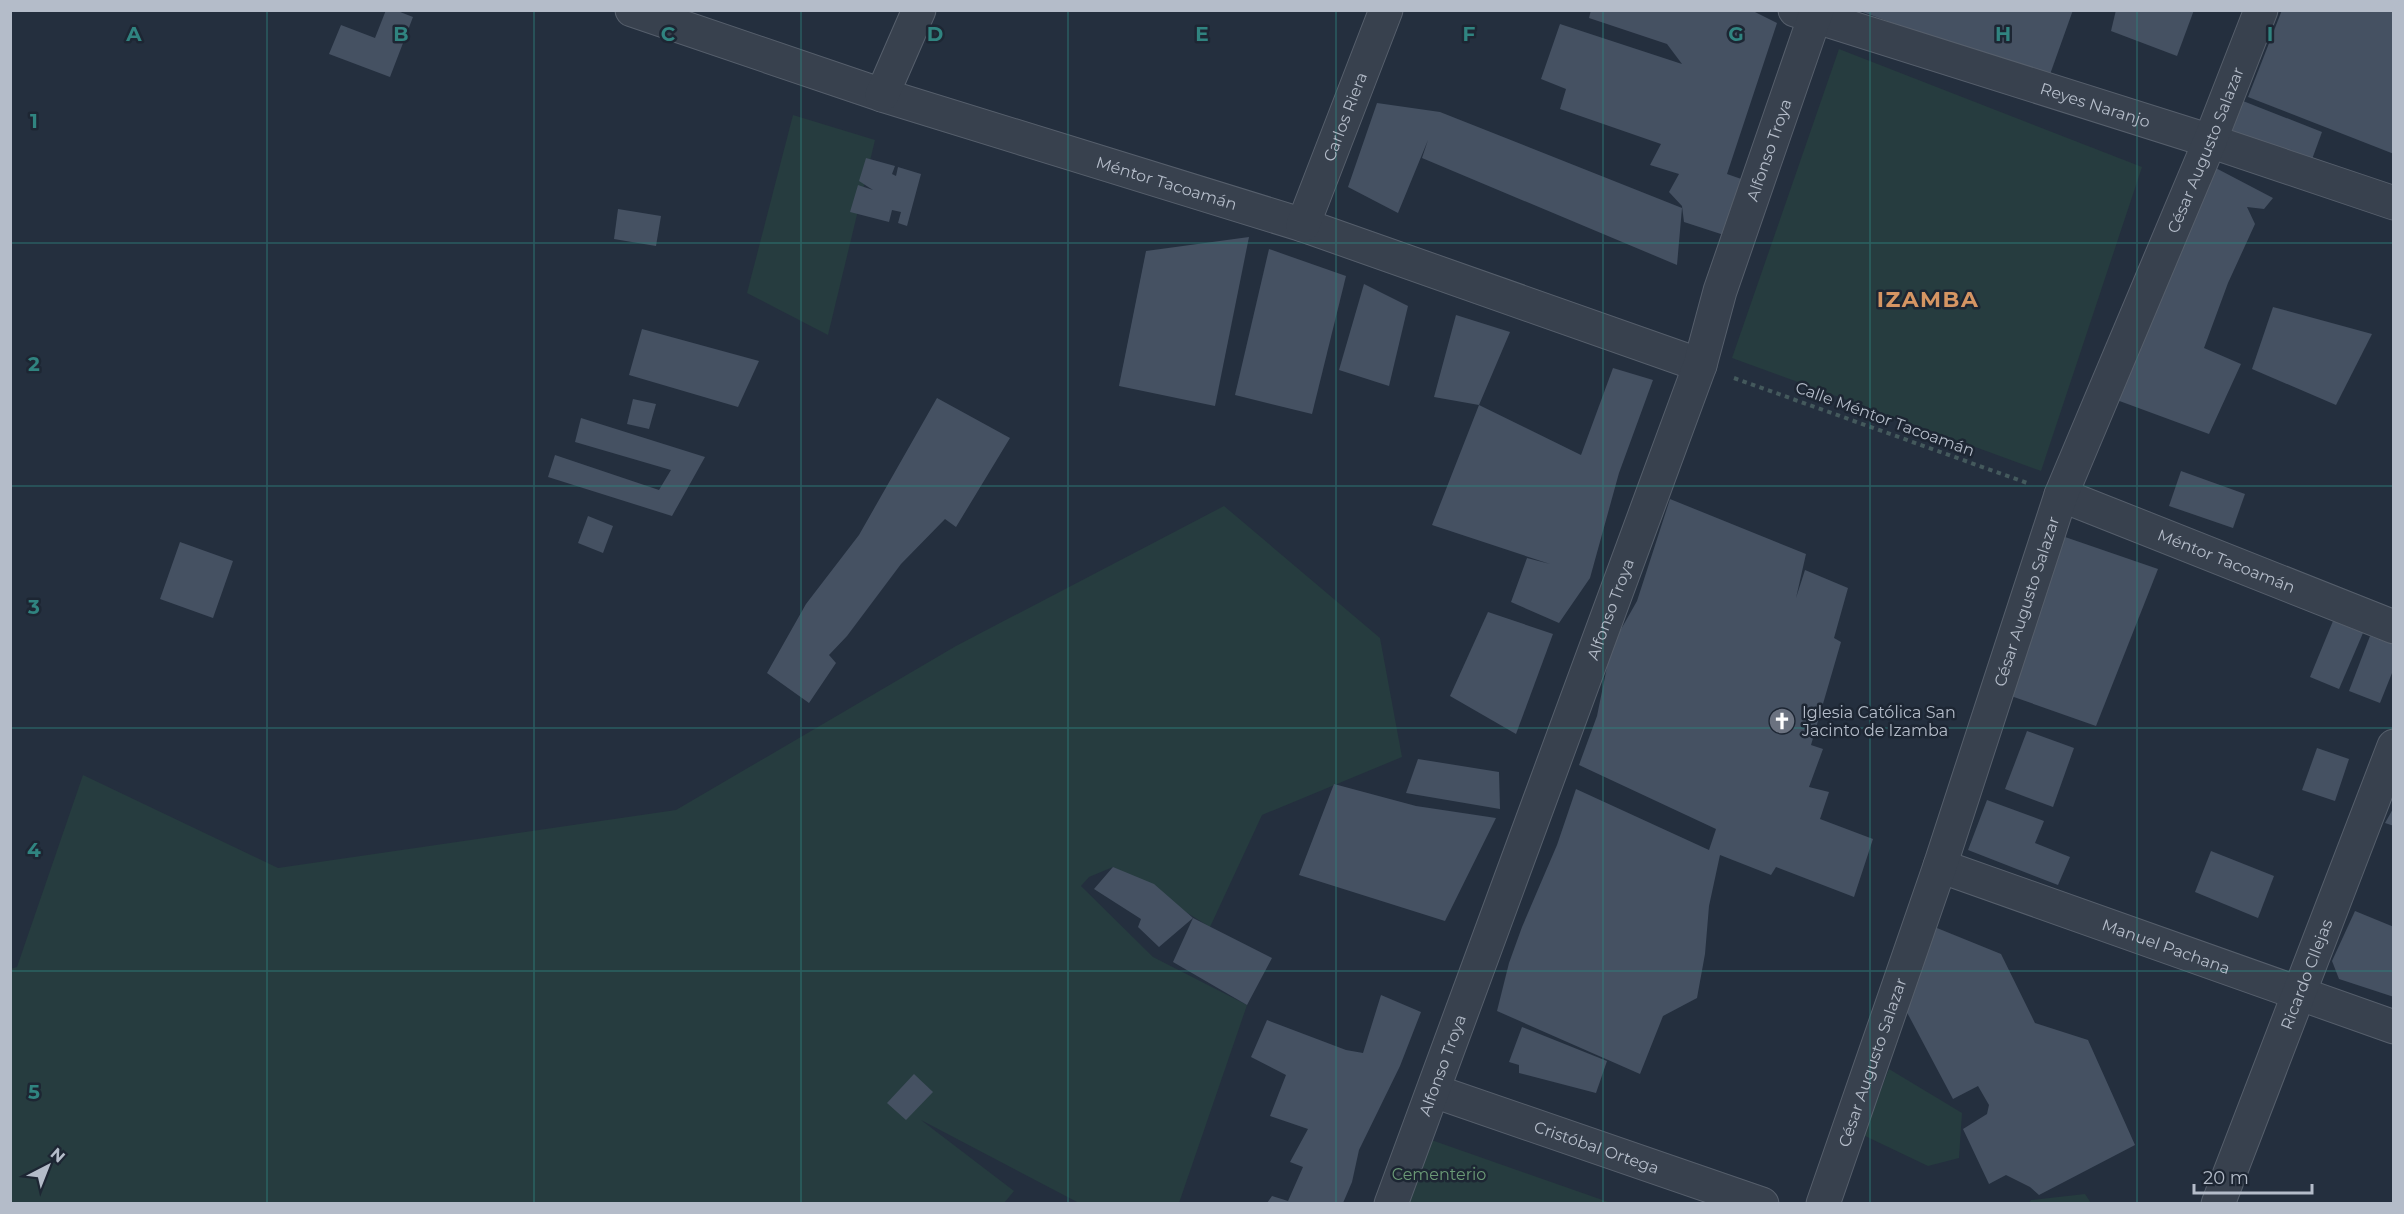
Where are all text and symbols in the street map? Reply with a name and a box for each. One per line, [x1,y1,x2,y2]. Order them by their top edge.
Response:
text: A [125,22,142,46]
text: B [393,22,409,46]
text: C [661,22,676,46]
text: D [927,22,943,46]
text: E [1195,22,1209,46]
text: F [1463,22,1476,46]
text: G [1728,22,1744,46]
text: H [1995,22,2011,46]
text: I [2267,22,2273,46]
street label: César Augusto Salazar [2163,64,2247,236]
street label: Carlos Riera [1319,69,1371,164]
street label: Reyes Naranjo [2038,79,2153,131]
street label: Alfonso Troya [1742,96,1795,204]
text: 1 [30,109,38,133]
street label: Méntor Tacoamán [1094,152,1239,214]
district label: IZAMBA [1877,286,1979,313]
text: 2 [28,352,40,376]
street label: Calle Méntor Tacoamán [1793,378,1977,460]
street label: César Augusto Salazar [1990,514,2063,689]
street label: Méntor Tacoamán [2155,525,2298,596]
street label: Alfonso Troya [1583,556,1637,662]
text: 3 [27,595,40,619]
place label: Iglesia Católica San Jacinto de Izamba [1801,703,1956,740]
church icon: Iglesia Católica San Jacinto de Izamba [1767,706,1797,736]
text: 4 [27,838,41,862]
street label: Manuel Pachana [2100,915,2233,978]
street label: Ricardo Cllejas [2276,916,2336,1032]
street label: César Augusto Salazar [1834,975,1910,1149]
street label: Alfonso Troya [1415,1012,1470,1119]
text: 5 [28,1080,40,1104]
street label: Cristóbal Ortega [1532,1117,1662,1177]
north arrow [18,1136,78,1196]
text: N [47,1144,69,1167]
scale bar [2194,1157,2312,1195]
park label: Cementerio [1392,1165,1486,1184]
text: 20 m [2203,1167,2249,1189]

